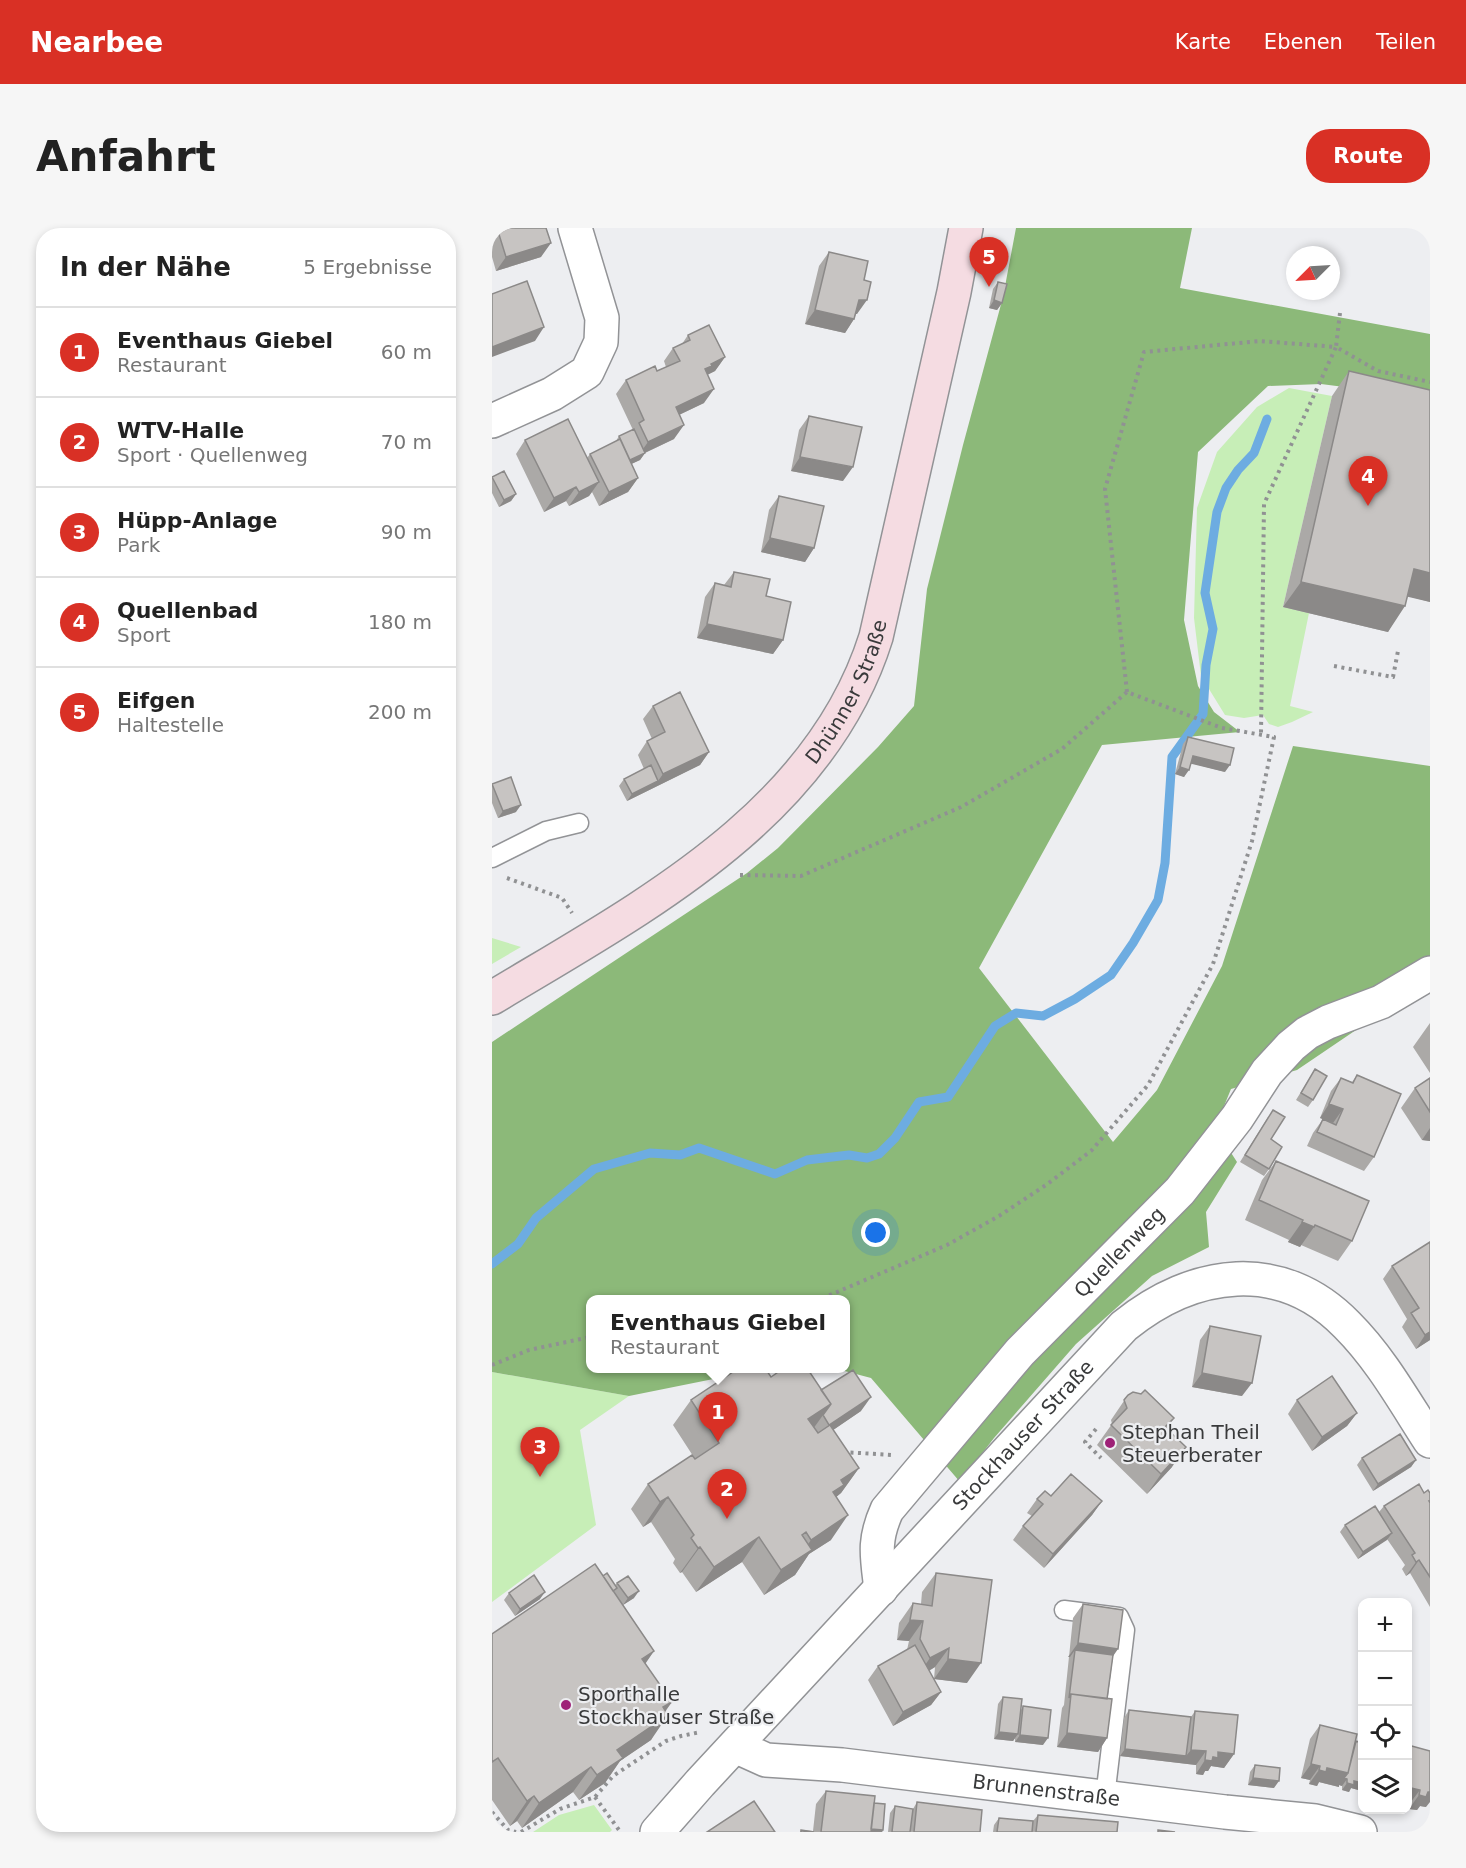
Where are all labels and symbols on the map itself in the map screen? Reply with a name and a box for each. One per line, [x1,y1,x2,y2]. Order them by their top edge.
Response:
pin: 5 [970,238,1008,287]
north arrow [1286,246,1340,300]
pin: 4 [1348,456,1388,506]
street label: Dhünner Straße [800,617,892,768]
street label: Quellenweg [1069,1202,1169,1303]
your location [861,1218,890,1247]
street label: Stockhauser Straße [947,1355,1099,1515]
pin: 1 [698,1392,738,1442]
place label: Stephan Theil Steuerberater [1122,1420,1263,1467]
pin: 3 [520,1428,560,1477]
marker: Stephan Theil Steuerberater [1103,1436,1117,1450]
pin: 2 [708,1470,746,1519]
place label: Sporthalle Stockhauser Straße [578,1682,774,1729]
marker: Sporthalle Stockhauser Straße [559,1698,573,1712]
street label: Brunnenstraße [971,1769,1122,1811]

